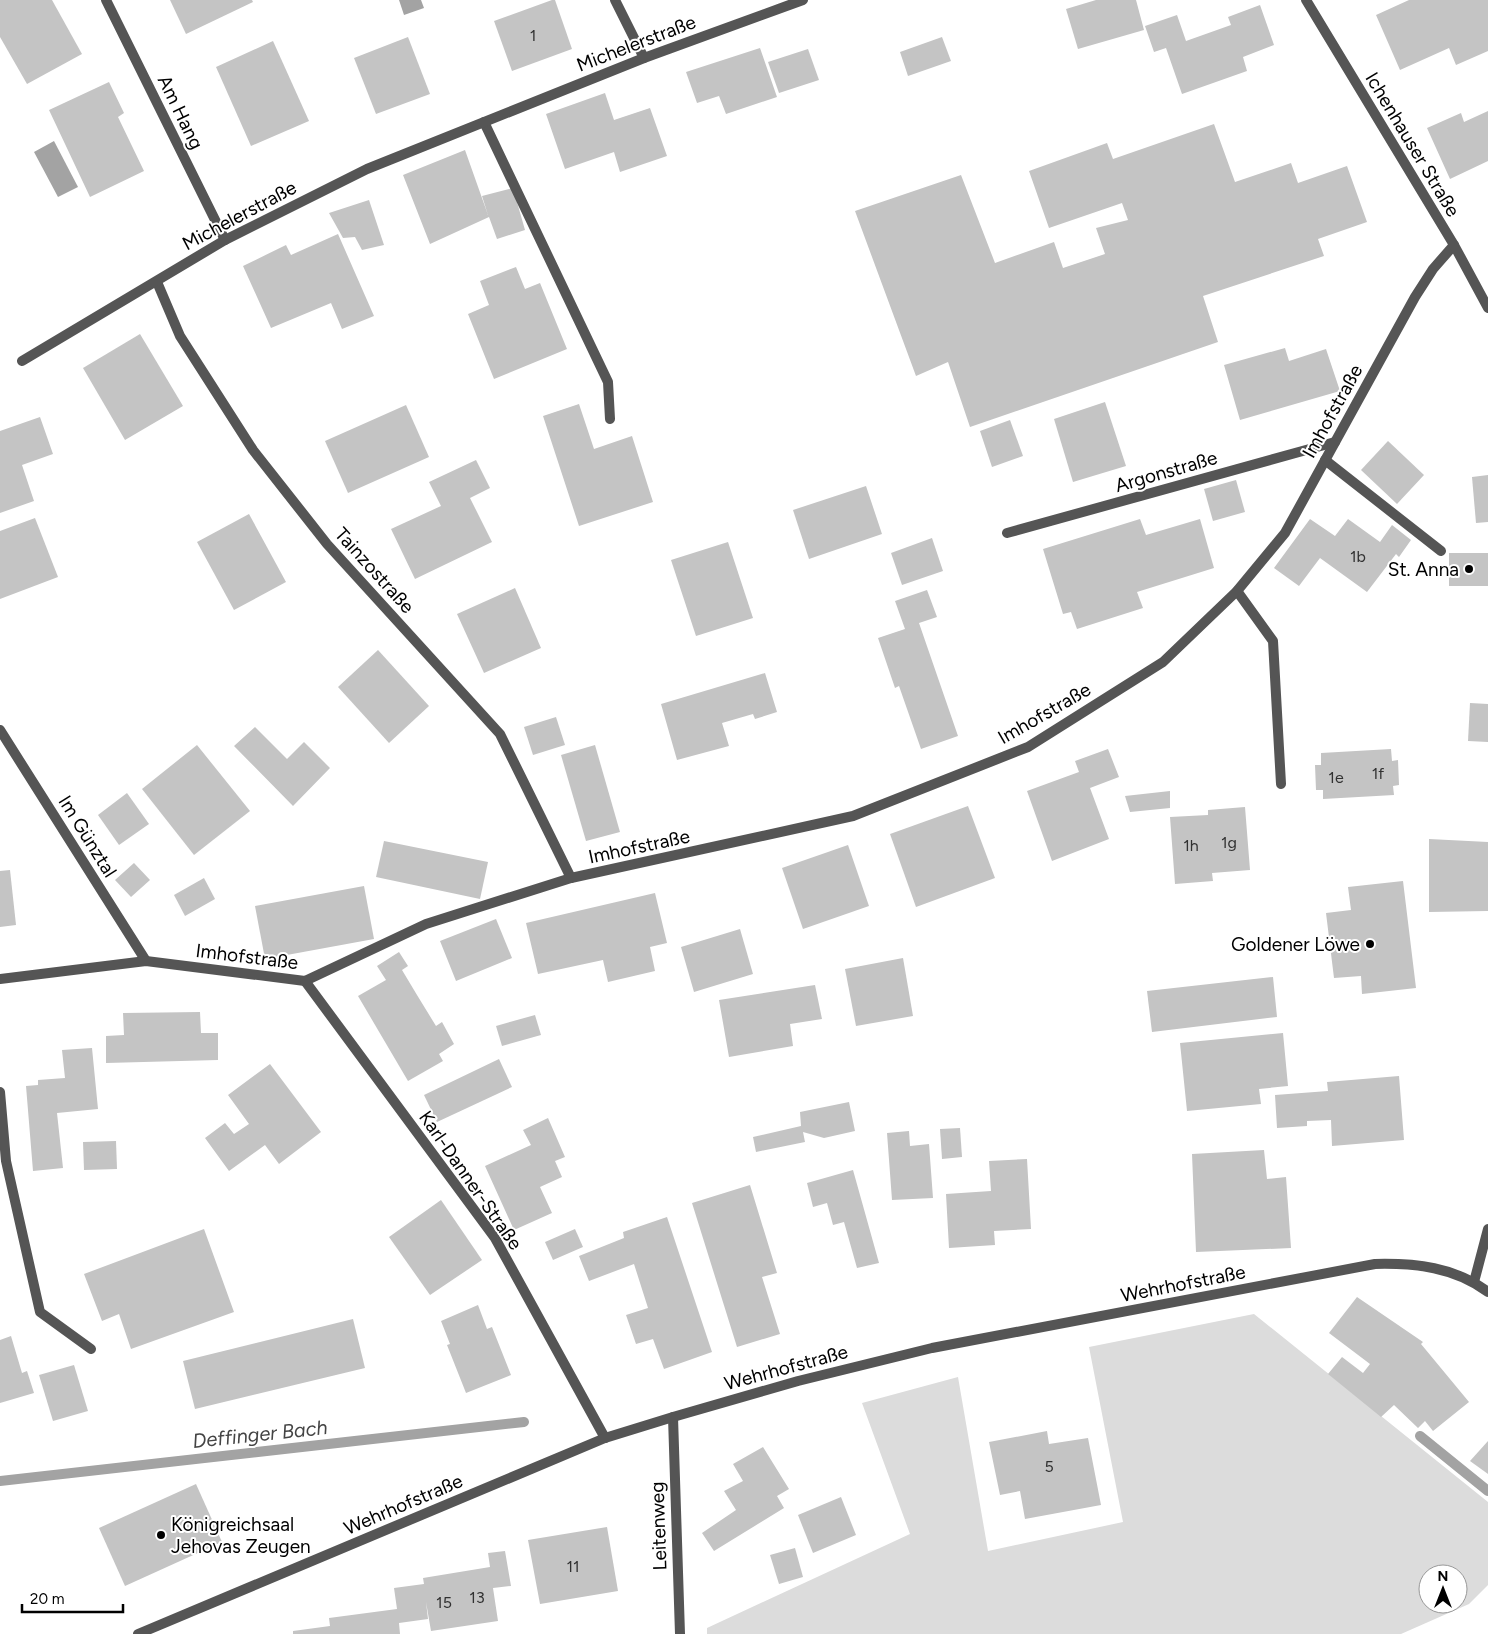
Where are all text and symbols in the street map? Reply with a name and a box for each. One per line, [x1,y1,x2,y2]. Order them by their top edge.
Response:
street label: Michelerstraße [573,10,699,77]
house number: 1 [530,26,536,45]
street label: Ichenhauser Straße [1360,68,1465,221]
street label: Am Hang [153,71,208,153]
street label: Michelerstraße [178,176,300,255]
street label: Imhofstraße [1297,361,1368,462]
street label: Argonstraße [1112,446,1220,497]
street label: Tainzostraße [330,523,419,618]
house number: 1b [1350,547,1366,566]
place label: St. Anna [1388,558,1459,581]
marker: St. Anna [1463,563,1475,575]
street label: Imhofstraße [994,678,1095,749]
house number: 1f [1372,764,1384,783]
house number: 1e [1328,768,1344,787]
street label: Im Günztal [53,791,122,881]
street label: Imhofstraße [586,825,692,868]
house number: 1g [1221,833,1237,852]
house number: 1h [1183,836,1199,855]
place label: Goldener Löwe [1231,933,1360,956]
marker: Goldener Löwe [1364,938,1376,950]
street label: Imhofstraße [194,939,300,974]
street label: Karl-Danner-Straße [414,1106,527,1254]
street label: Wehrhofstraße [1119,1260,1248,1307]
street label: Wehrhofstraße [722,1340,850,1395]
water label: Deffinger Bach [191,1415,329,1453]
house number: 5 [1044,1457,1054,1476]
street label: Wehrhofstraße [340,1469,466,1540]
street label: Leitenweg [645,1481,672,1571]
place label: Königreichsaal Jehovas Zeugen [171,1513,311,1558]
marker: Königreichsaal Jehovas Zeugen [155,1529,167,1541]
house number: 11 [566,1557,580,1576]
north arrow [1418,1564,1468,1614]
text: N [1438,1568,1448,1585]
scale bar [22,1582,124,1614]
house number: 13 [469,1588,485,1607]
text: 20 m [30,1590,64,1608]
house number: 15 [436,1593,452,1612]

